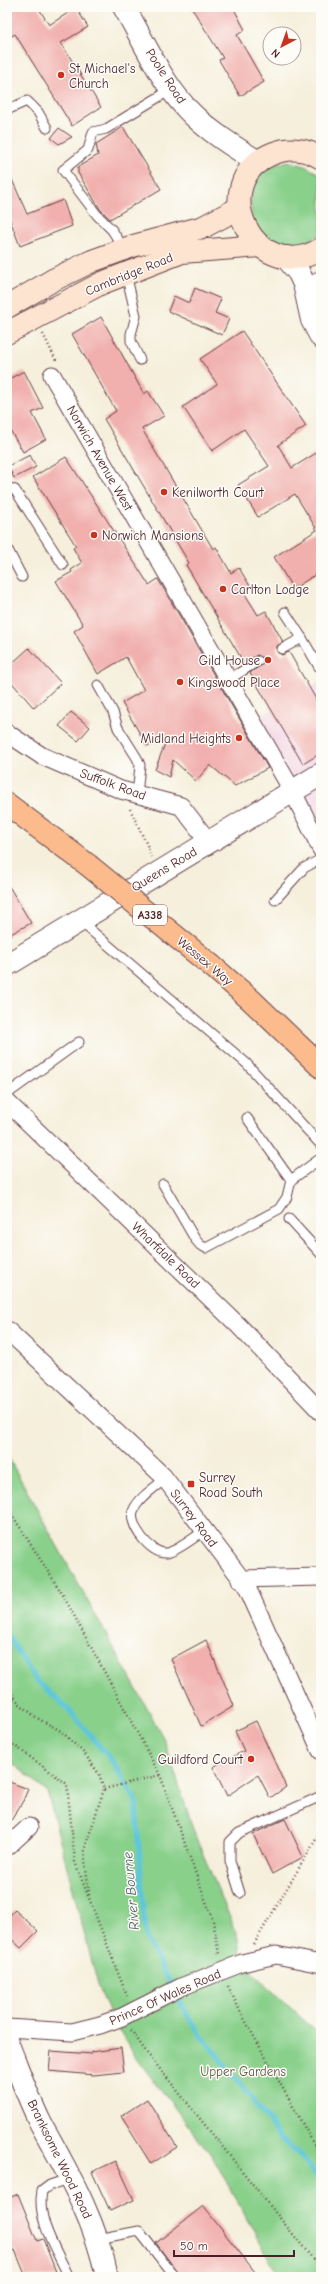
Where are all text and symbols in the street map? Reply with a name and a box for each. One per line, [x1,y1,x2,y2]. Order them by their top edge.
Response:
north arrow [262,26,302,66]
street label: Poole Road [143,46,189,106]
text: N [269,46,283,60]
place label: St Michael's Church [69,61,135,91]
marker: St Michael's Church [56,70,66,80]
street label: Cambridge Road [83,250,175,298]
street label: Norwich Avenue West [64,403,137,514]
place label: Kenilworth Court [172,485,265,500]
marker: Kenilworth Court [159,487,169,497]
place label: Norwich Mansions [102,528,204,543]
marker: Norwich Mansions [89,530,99,540]
place label: Carlton Lodge [231,582,309,597]
marker: Carlton Lodge [218,584,228,594]
place label: Gild House [199,653,260,668]
marker: Gild House [263,655,273,665]
place label: Kingswood Place [188,675,280,690]
marker: Kingswood Place [175,677,185,687]
place label: Midland Heights [140,731,231,746]
marker: Midland Heights [234,733,244,743]
street label: Suffolk Road [78,765,148,803]
street label: Queens Road [128,844,200,894]
road number: A338 [133,905,167,925]
street label: Wessex Way [174,934,236,989]
street label: Wharfdale Road [129,1219,203,1291]
place label: Surrey Road South [199,1470,263,1500]
marker: Surrey Road South [186,1479,196,1489]
street label: Surrey Road [167,1486,221,1550]
place label: Guildford Court [158,1752,244,1767]
marker: Guildford Court [246,1754,256,1764]
water label: River Bourne [119,1851,143,1931]
street label: Prince Of Wales Road [107,1966,223,2028]
park label: Upper Gardens [200,2064,286,2079]
street label: Branksome Wood Road [25,2097,95,2221]
scale bar [174,2232,294,2258]
text: 50 m [180,2239,208,2253]

